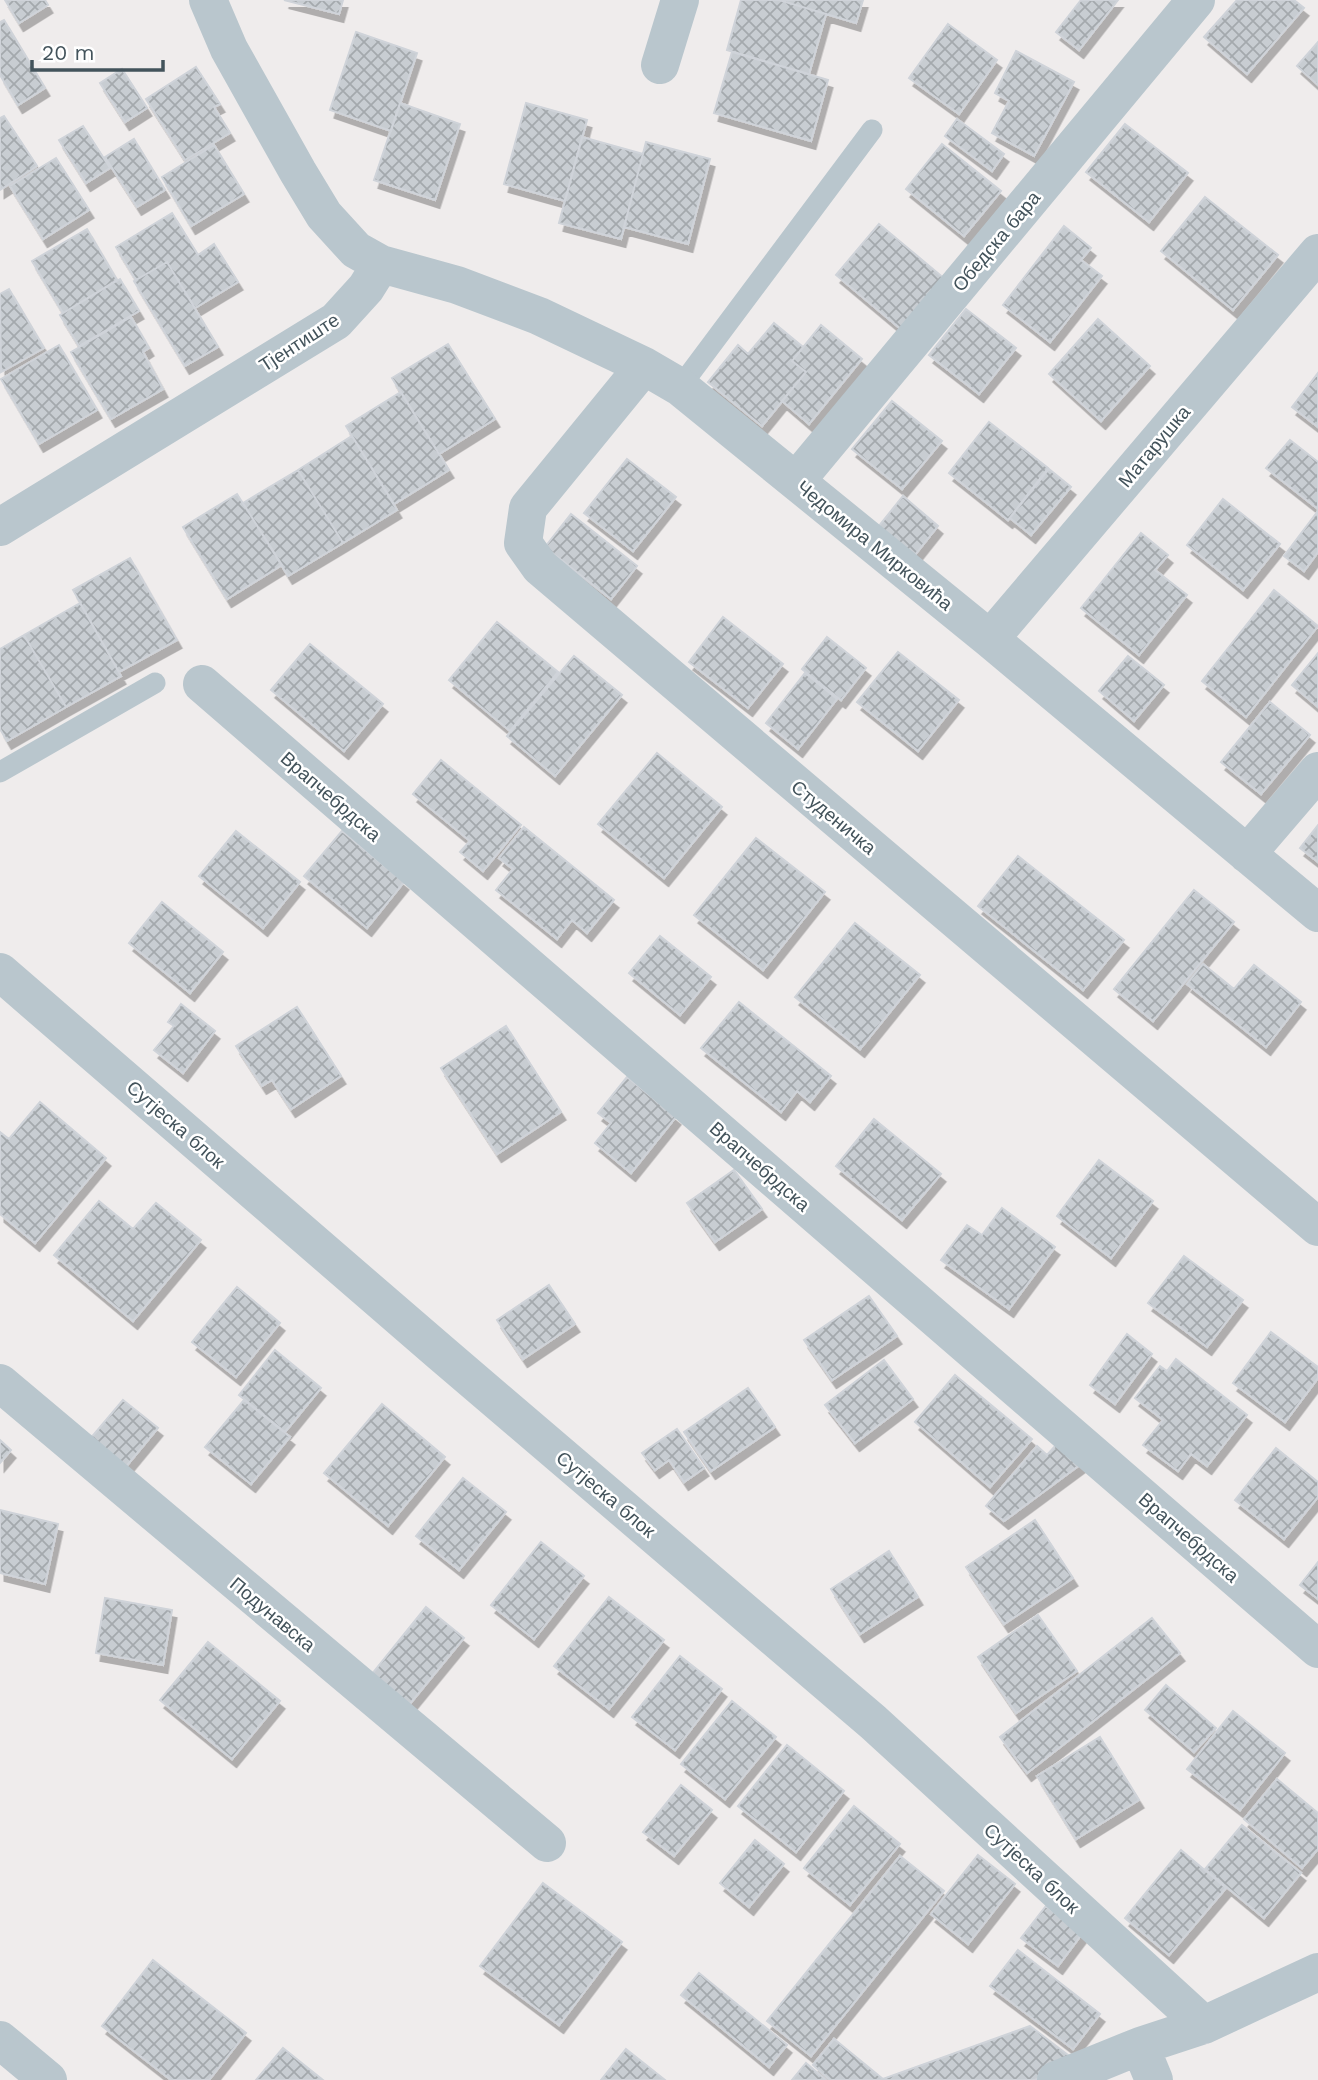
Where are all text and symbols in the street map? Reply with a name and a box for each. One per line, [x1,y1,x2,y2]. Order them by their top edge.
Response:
scale bar [32,28,163,72]
text: 20 m [42,40,94,65]
street label: Обедска бара [948,186,1045,296]
street label: Тјентиште [255,308,343,377]
street label: Матарушка [1114,400,1195,492]
street label: Чедомира Мирковића [792,476,958,616]
street label: Врапчебрдска [276,747,386,846]
street label: Студеничка [787,775,881,860]
street label: Сутјеска блок [122,1076,230,1174]
street label: Врапчебрдска [705,1117,815,1216]
street label: Сутјеска блок [551,1446,660,1543]
street label: Врапчебрдска [1134,1488,1244,1587]
street label: Подунавска [225,1572,320,1657]
street label: Сутјеска блок [979,1818,1085,1919]

